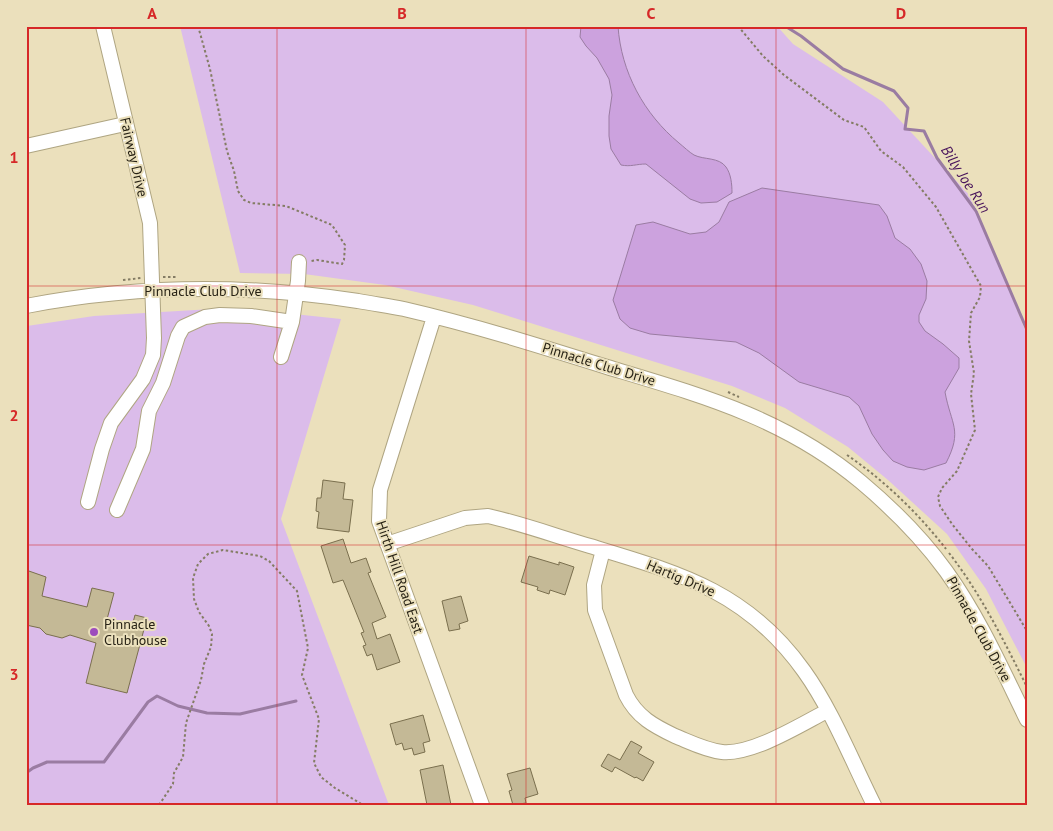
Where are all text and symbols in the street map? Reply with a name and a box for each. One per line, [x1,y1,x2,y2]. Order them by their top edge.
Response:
text: A [147,3,157,23]
text: B [397,3,407,23]
text: C [647,3,656,23]
text: D [896,3,906,23]
street label: Fairway Drive [116,115,152,199]
water label: Billy Joe Run [937,142,995,217]
text: 1 [9,147,19,167]
street label: Pinnacle Club Drive [144,282,262,300]
street label: Pinnacle Club Drive [540,338,658,390]
text: 2 [9,405,19,425]
street label: Hirth Hill Road East [372,518,428,636]
street label: Hartig Drive [644,556,718,600]
street label: Pinnacle Club Drive [943,573,1015,685]
place label: Pinnacle Clubhouse [104,615,167,649]
marker: Pinnacle Clubhouse [88,626,100,638]
text: 3 [9,664,19,684]

